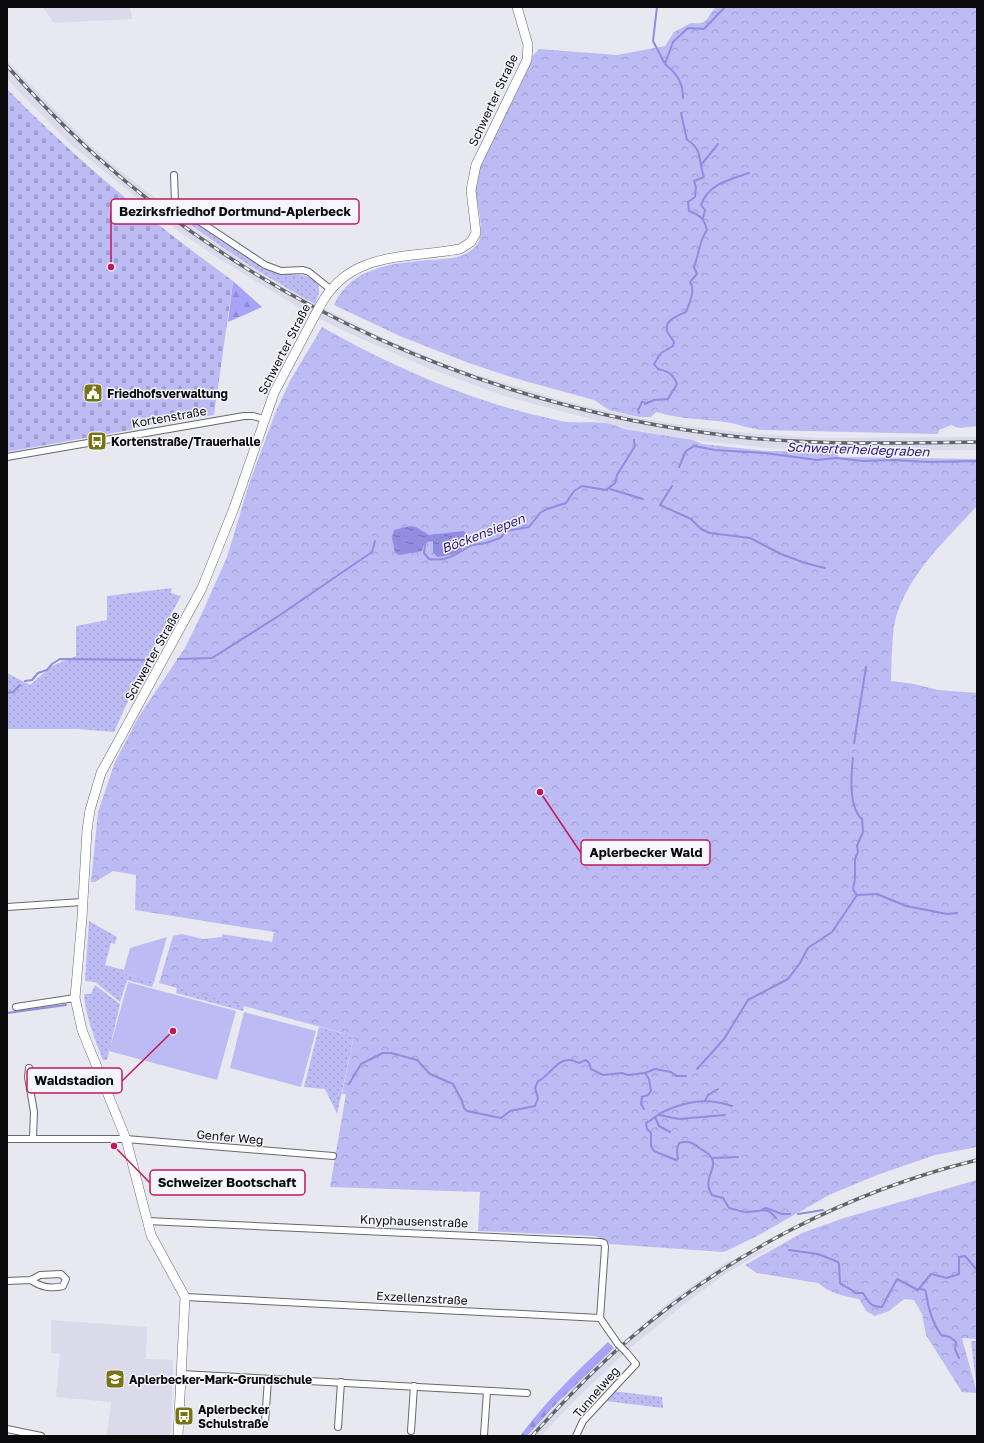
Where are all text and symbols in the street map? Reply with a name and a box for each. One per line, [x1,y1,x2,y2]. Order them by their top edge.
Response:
street label: Schwerter Straße [465,52,521,148]
callout: Bezirksfriedhof Dortmund-Aplerbeck [111,199,359,224]
text: Bezirksfriedhof Dortmund-Aplerbeck [119,203,351,219]
street label: Schwerter Straße [255,301,313,397]
public building icon: Friedhofsverwaltung [82,382,104,404]
place label: Friedhofsverwaltung [107,386,228,401]
street label: Kortenstraße [130,403,208,431]
bus stop icon: Kortenstraße/Trauerhalle [86,430,108,452]
place label: Kortenstraße/Trauerhalle [111,434,261,449]
water label: Schwerterheidegraben [786,439,931,460]
water label: Böckensiepen [439,509,528,556]
street label: Schwerter Straße [121,609,183,703]
callout: Aplerbecker Wald [581,840,710,865]
text: Aplerbecker Wald [590,844,702,860]
callout: Waldstadion [27,1068,122,1093]
text: Waldstadion [34,1072,114,1088]
street label: Genfer Weg [196,1127,264,1147]
callout: Schweizer Bootschaft [150,1170,305,1195]
text: Schweizer Bootschaft [158,1174,296,1190]
street label: Knyphausenstraße [360,1212,468,1230]
street label: Exzellenzstraße [376,1288,468,1308]
street label: Tunnelweg [570,1363,622,1421]
school or university icon: Aplerbecker-Mark-Grundschule [104,1368,126,1390]
place label: Aplerbecker-Mark-Grundschule [129,1372,312,1387]
place label: Aplerbecker Schulstraße [198,1402,270,1431]
bus stop icon: Aplerbecker Schulstraße [173,1405,195,1427]

